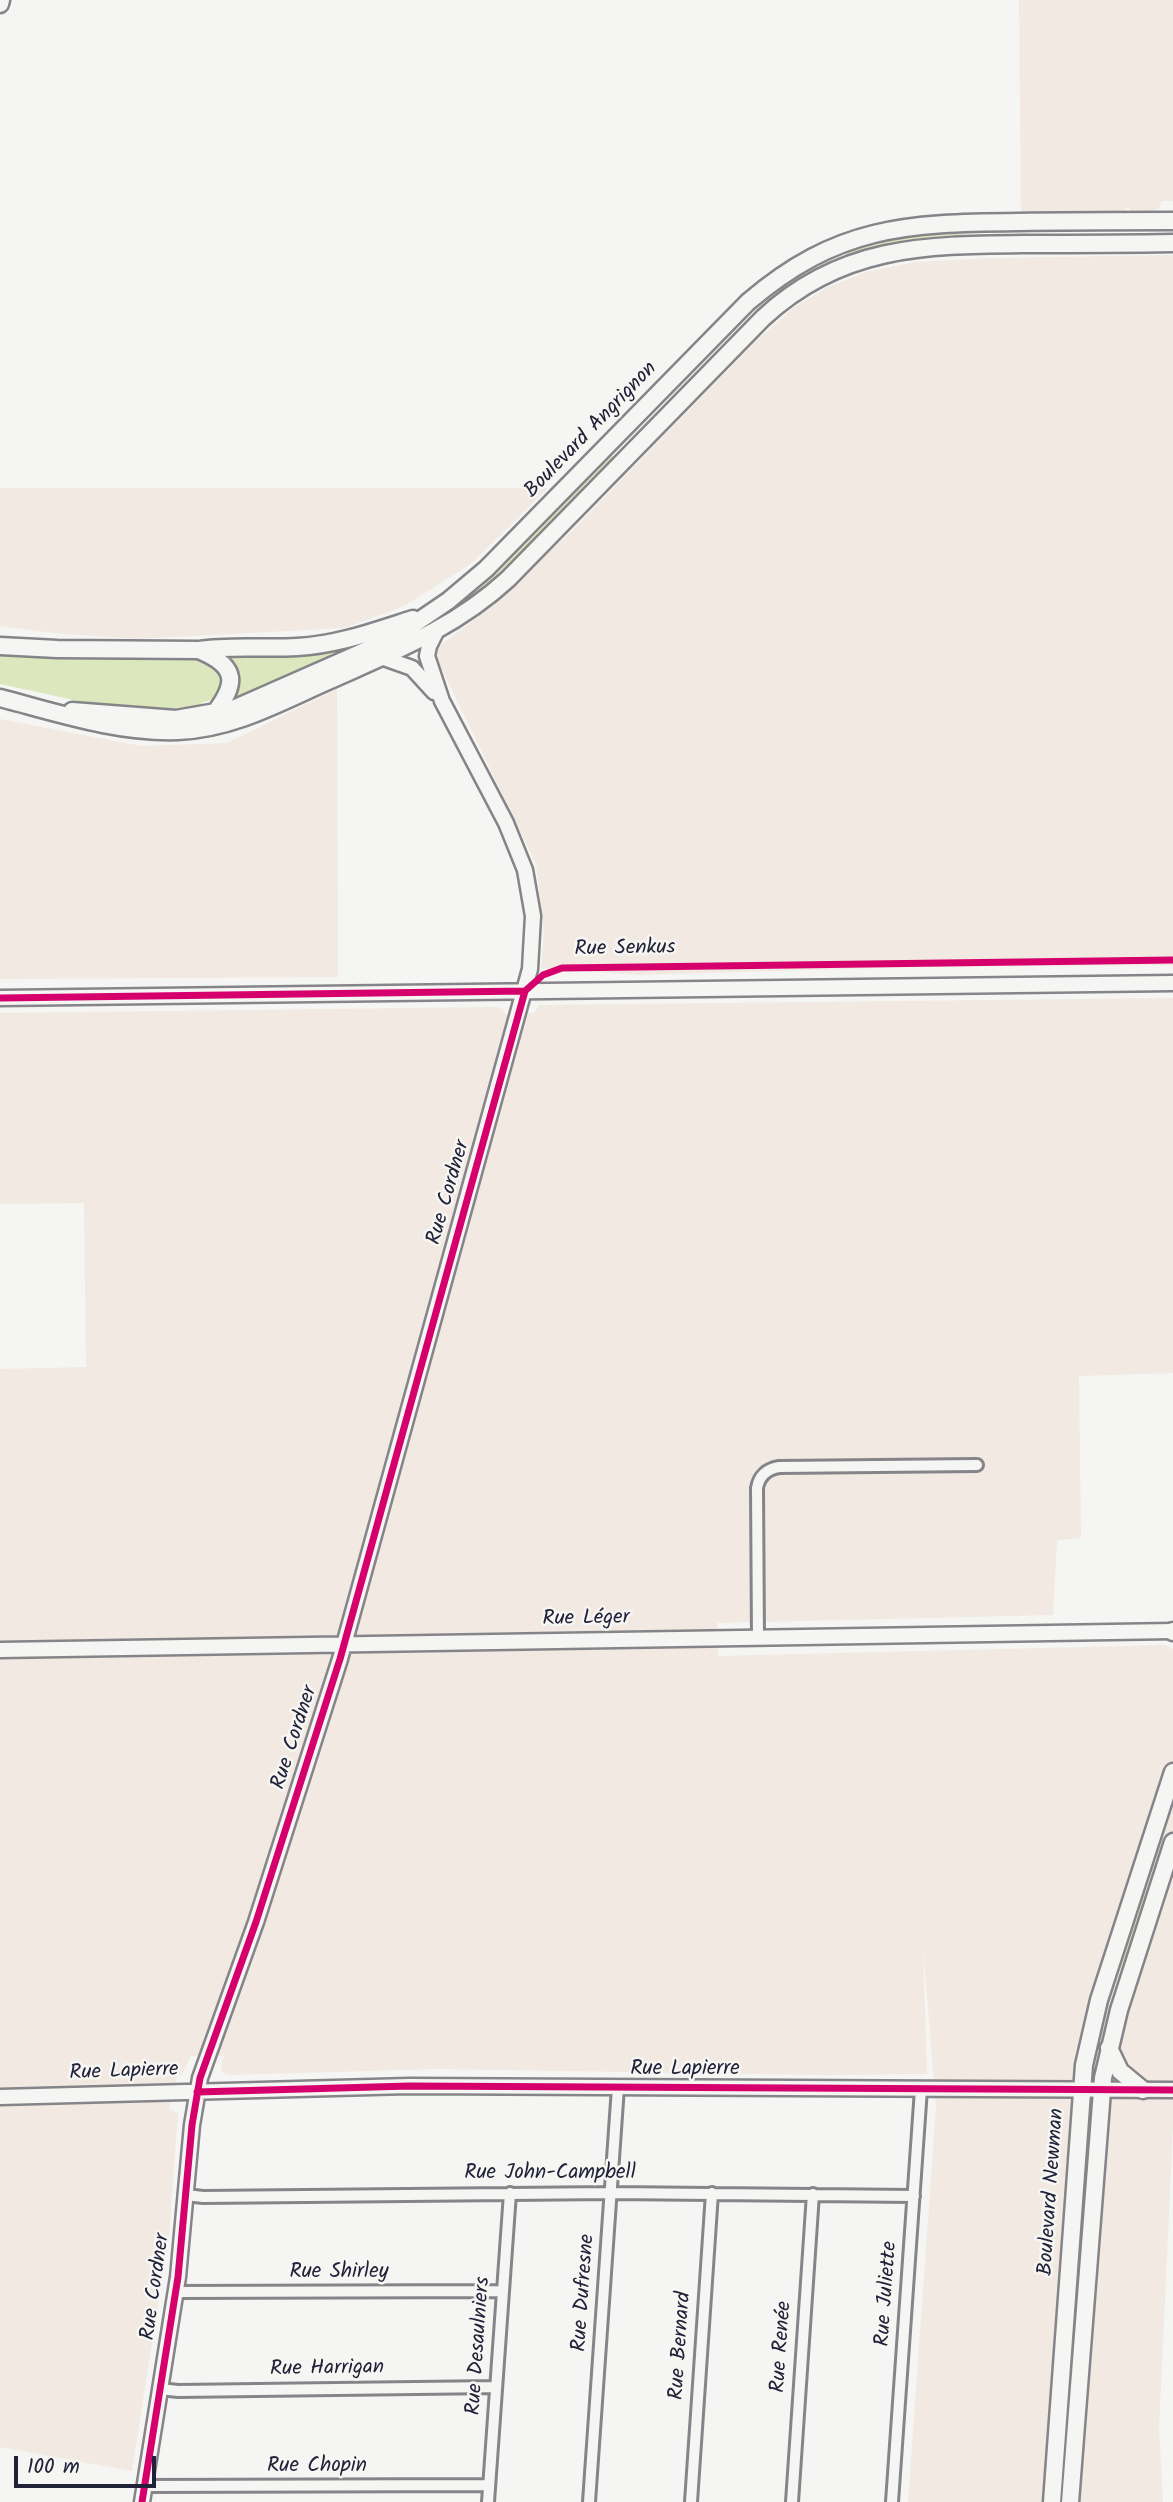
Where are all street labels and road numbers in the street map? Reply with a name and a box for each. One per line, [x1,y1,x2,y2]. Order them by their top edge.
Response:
street label: Boulevard Angrignon [520,358,664,504]
street label: Rue Senkus [574,937,676,963]
street label: Rue Cordner [423,1138,477,1248]
street label: Rue Léger [542,1607,630,1633]
street label: Rue Cordner [267,1683,325,1793]
street label: Rue Lapierre [630,2057,740,2083]
street label: Rue Lapierre [69,2058,179,2088]
street label: Boulevard Newman [1035,2107,1071,2277]
street label: Rue John-Campbell [464,2161,636,2187]
street label: Rue Cordner [137,2232,177,2342]
street label: Rue Dufresne [568,2233,602,2353]
street label: Rue Juliette [872,2241,904,2347]
street label: Rue Shirley [289,2260,389,2286]
street label: Rue Desaulniers [463,2276,497,2416]
street label: Rue Bernard [666,2291,698,2401]
street label: Rue Renée [767,2300,799,2394]
street label: Rue Harrigan [270,2356,384,2384]
street label: Rue Chopin [267,2454,367,2480]

